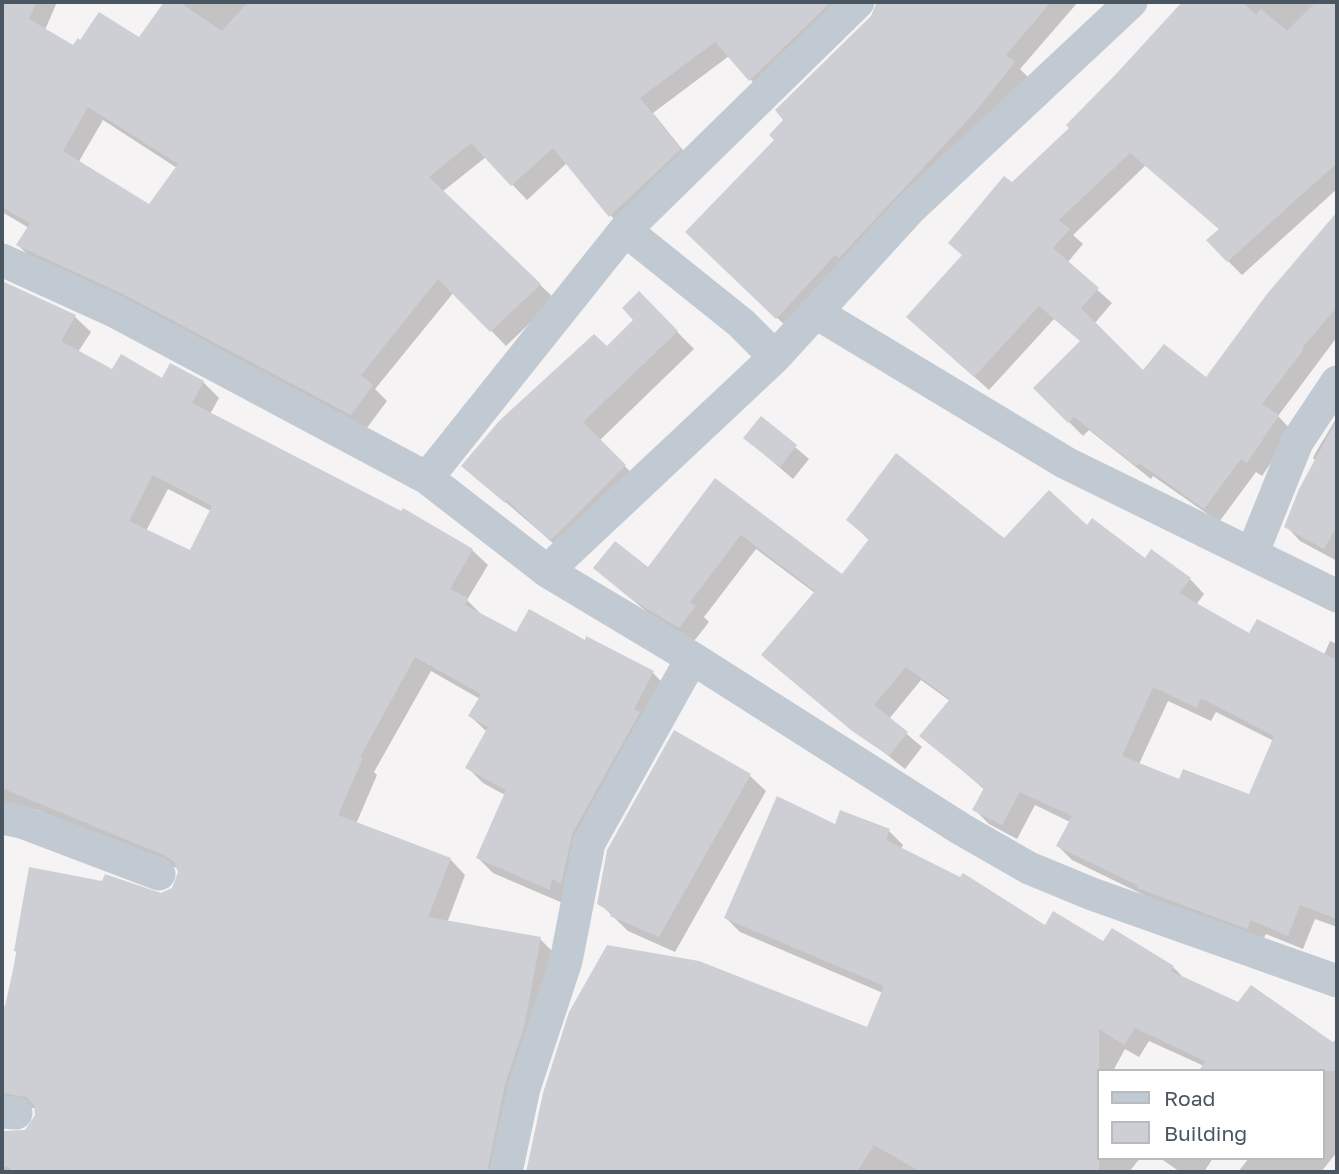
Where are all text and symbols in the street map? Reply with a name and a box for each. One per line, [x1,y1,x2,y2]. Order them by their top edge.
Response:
legend [1098,1069,1325,1160]
text: Road [1164,1085,1215,1111]
text: Building [1164,1120,1247,1146]

